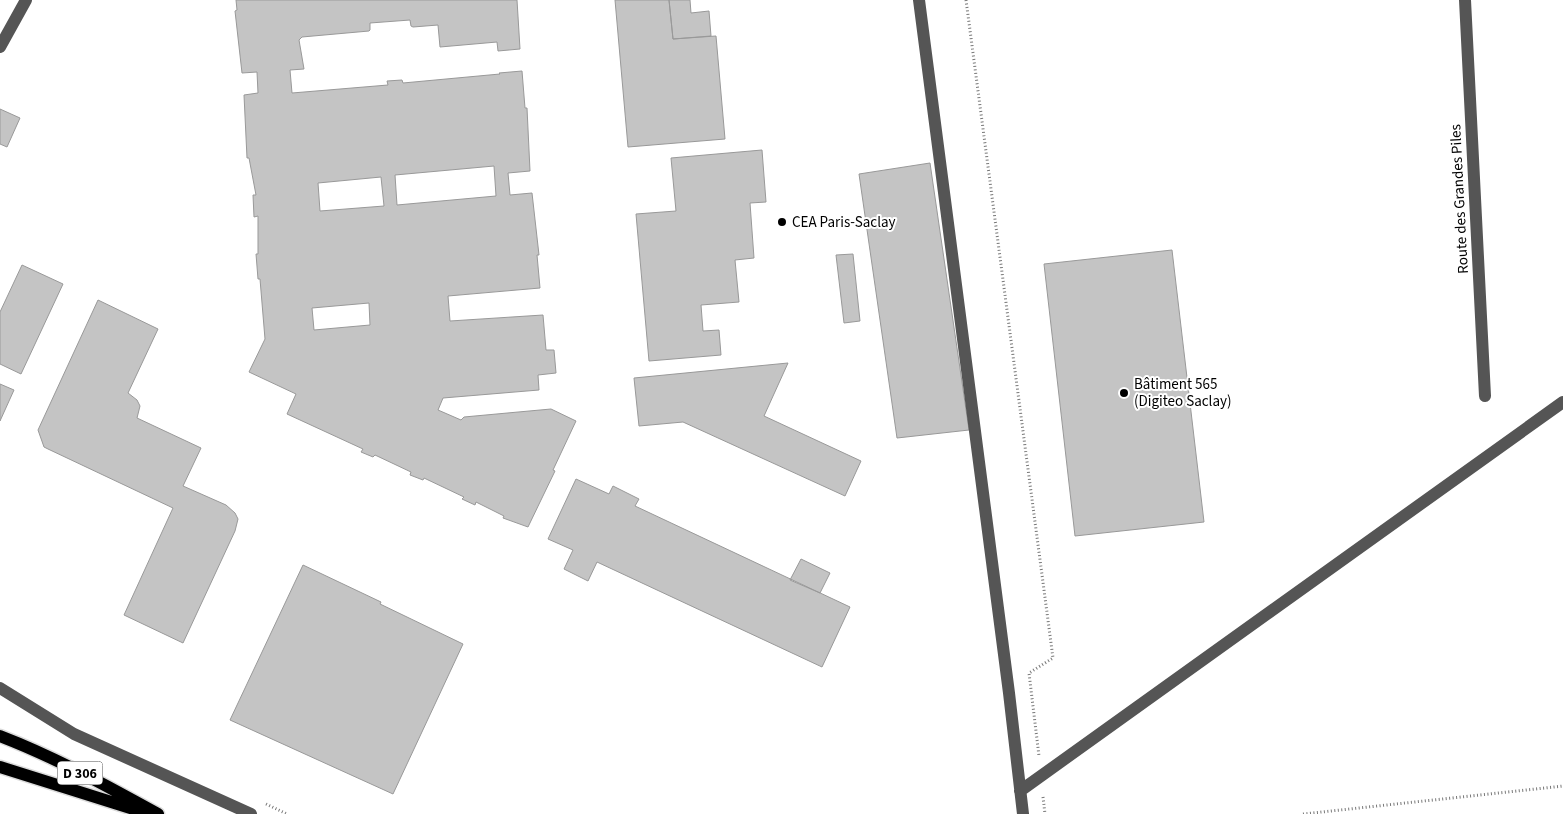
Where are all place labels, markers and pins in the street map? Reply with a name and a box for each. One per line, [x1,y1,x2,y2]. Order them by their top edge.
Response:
place label: CEA Paris-Saclay [792,212,896,233]
marker: CEA Paris-Saclay [776,216,788,228]
place label: Bâtiment 565 (Digiteo Saclay) [1134,374,1232,412]
marker: Bâtiment 565 (Digiteo Saclay) [1118,387,1130,399]

